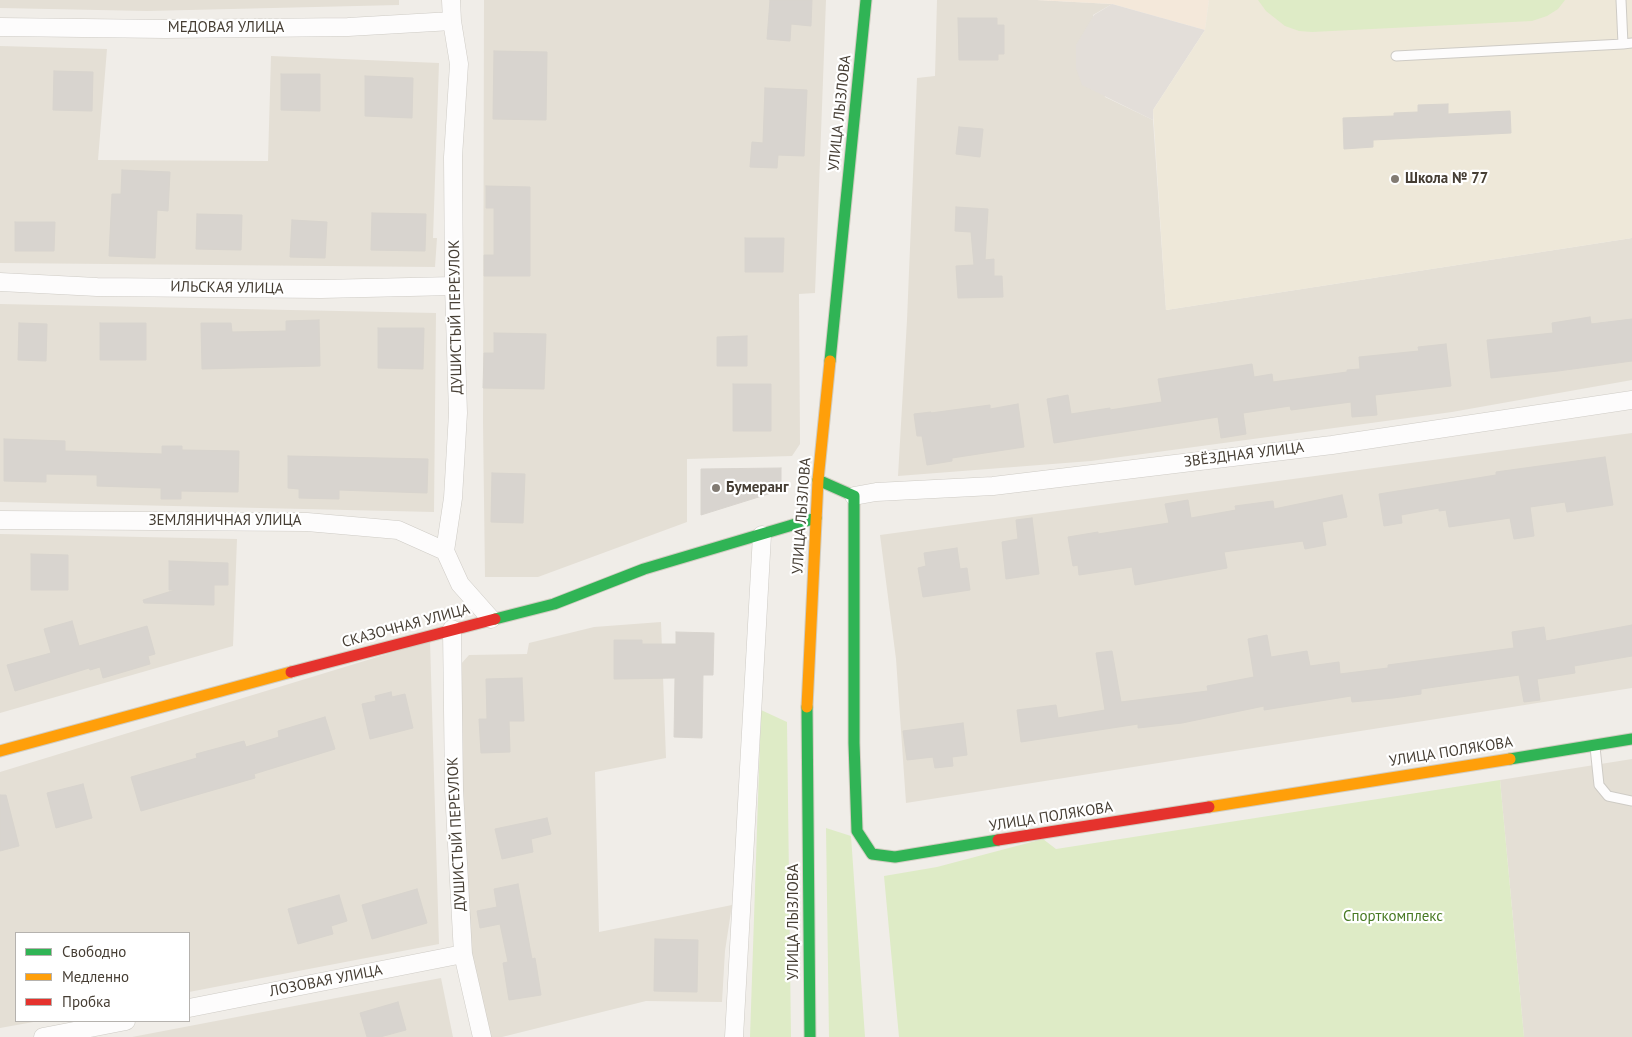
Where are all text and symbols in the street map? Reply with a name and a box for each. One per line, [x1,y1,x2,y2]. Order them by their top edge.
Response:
street label: МЕДОВАЯ УЛИЦА [168,19,284,37]
street label: УЛИЦА ЛЫЗЛОВА [825,54,855,172]
place label: Школа № 77 [1405,170,1488,188]
marker: Школа № 77 [1389,173,1401,185]
street label: ДУШИСТЫЙ ПЕРЕУЛОК [446,239,466,395]
street label: ИЛЬСКАЯ УЛИЦА [170,278,284,298]
street label: ЗВЁЗДНАЯ УЛИЦА [1183,439,1305,471]
street label: УЛИЦА ЛЫЗЛОВА [789,457,815,575]
place label: Бумеранг [726,479,789,497]
marker: Бумеранг [710,482,722,494]
street label: ЗЕМЛЯНИЧНАЯ УЛИЦА [148,512,302,530]
street label: СКАЗОЧНАЯ УЛИЦА [340,600,472,652]
street label: УЛИЦА ПОЛЯКОВА [1388,733,1514,771]
street label: ДУШИСТЫЙ ПЕРЕУЛОК [444,756,470,912]
street label: УЛИЦА ПОЛЯКОВА [988,798,1114,836]
street label: УЛИЦА ЛЫЗЛОВА [785,864,803,980]
park label: Спорткомплекс [1343,908,1443,926]
legend [15,932,190,1022]
text: Свободно [62,942,126,961]
street label: ЛОЗОВАЯ УЛИЦА [268,961,384,1001]
text: Медленно [62,967,129,986]
text: Пробка [62,992,111,1011]

